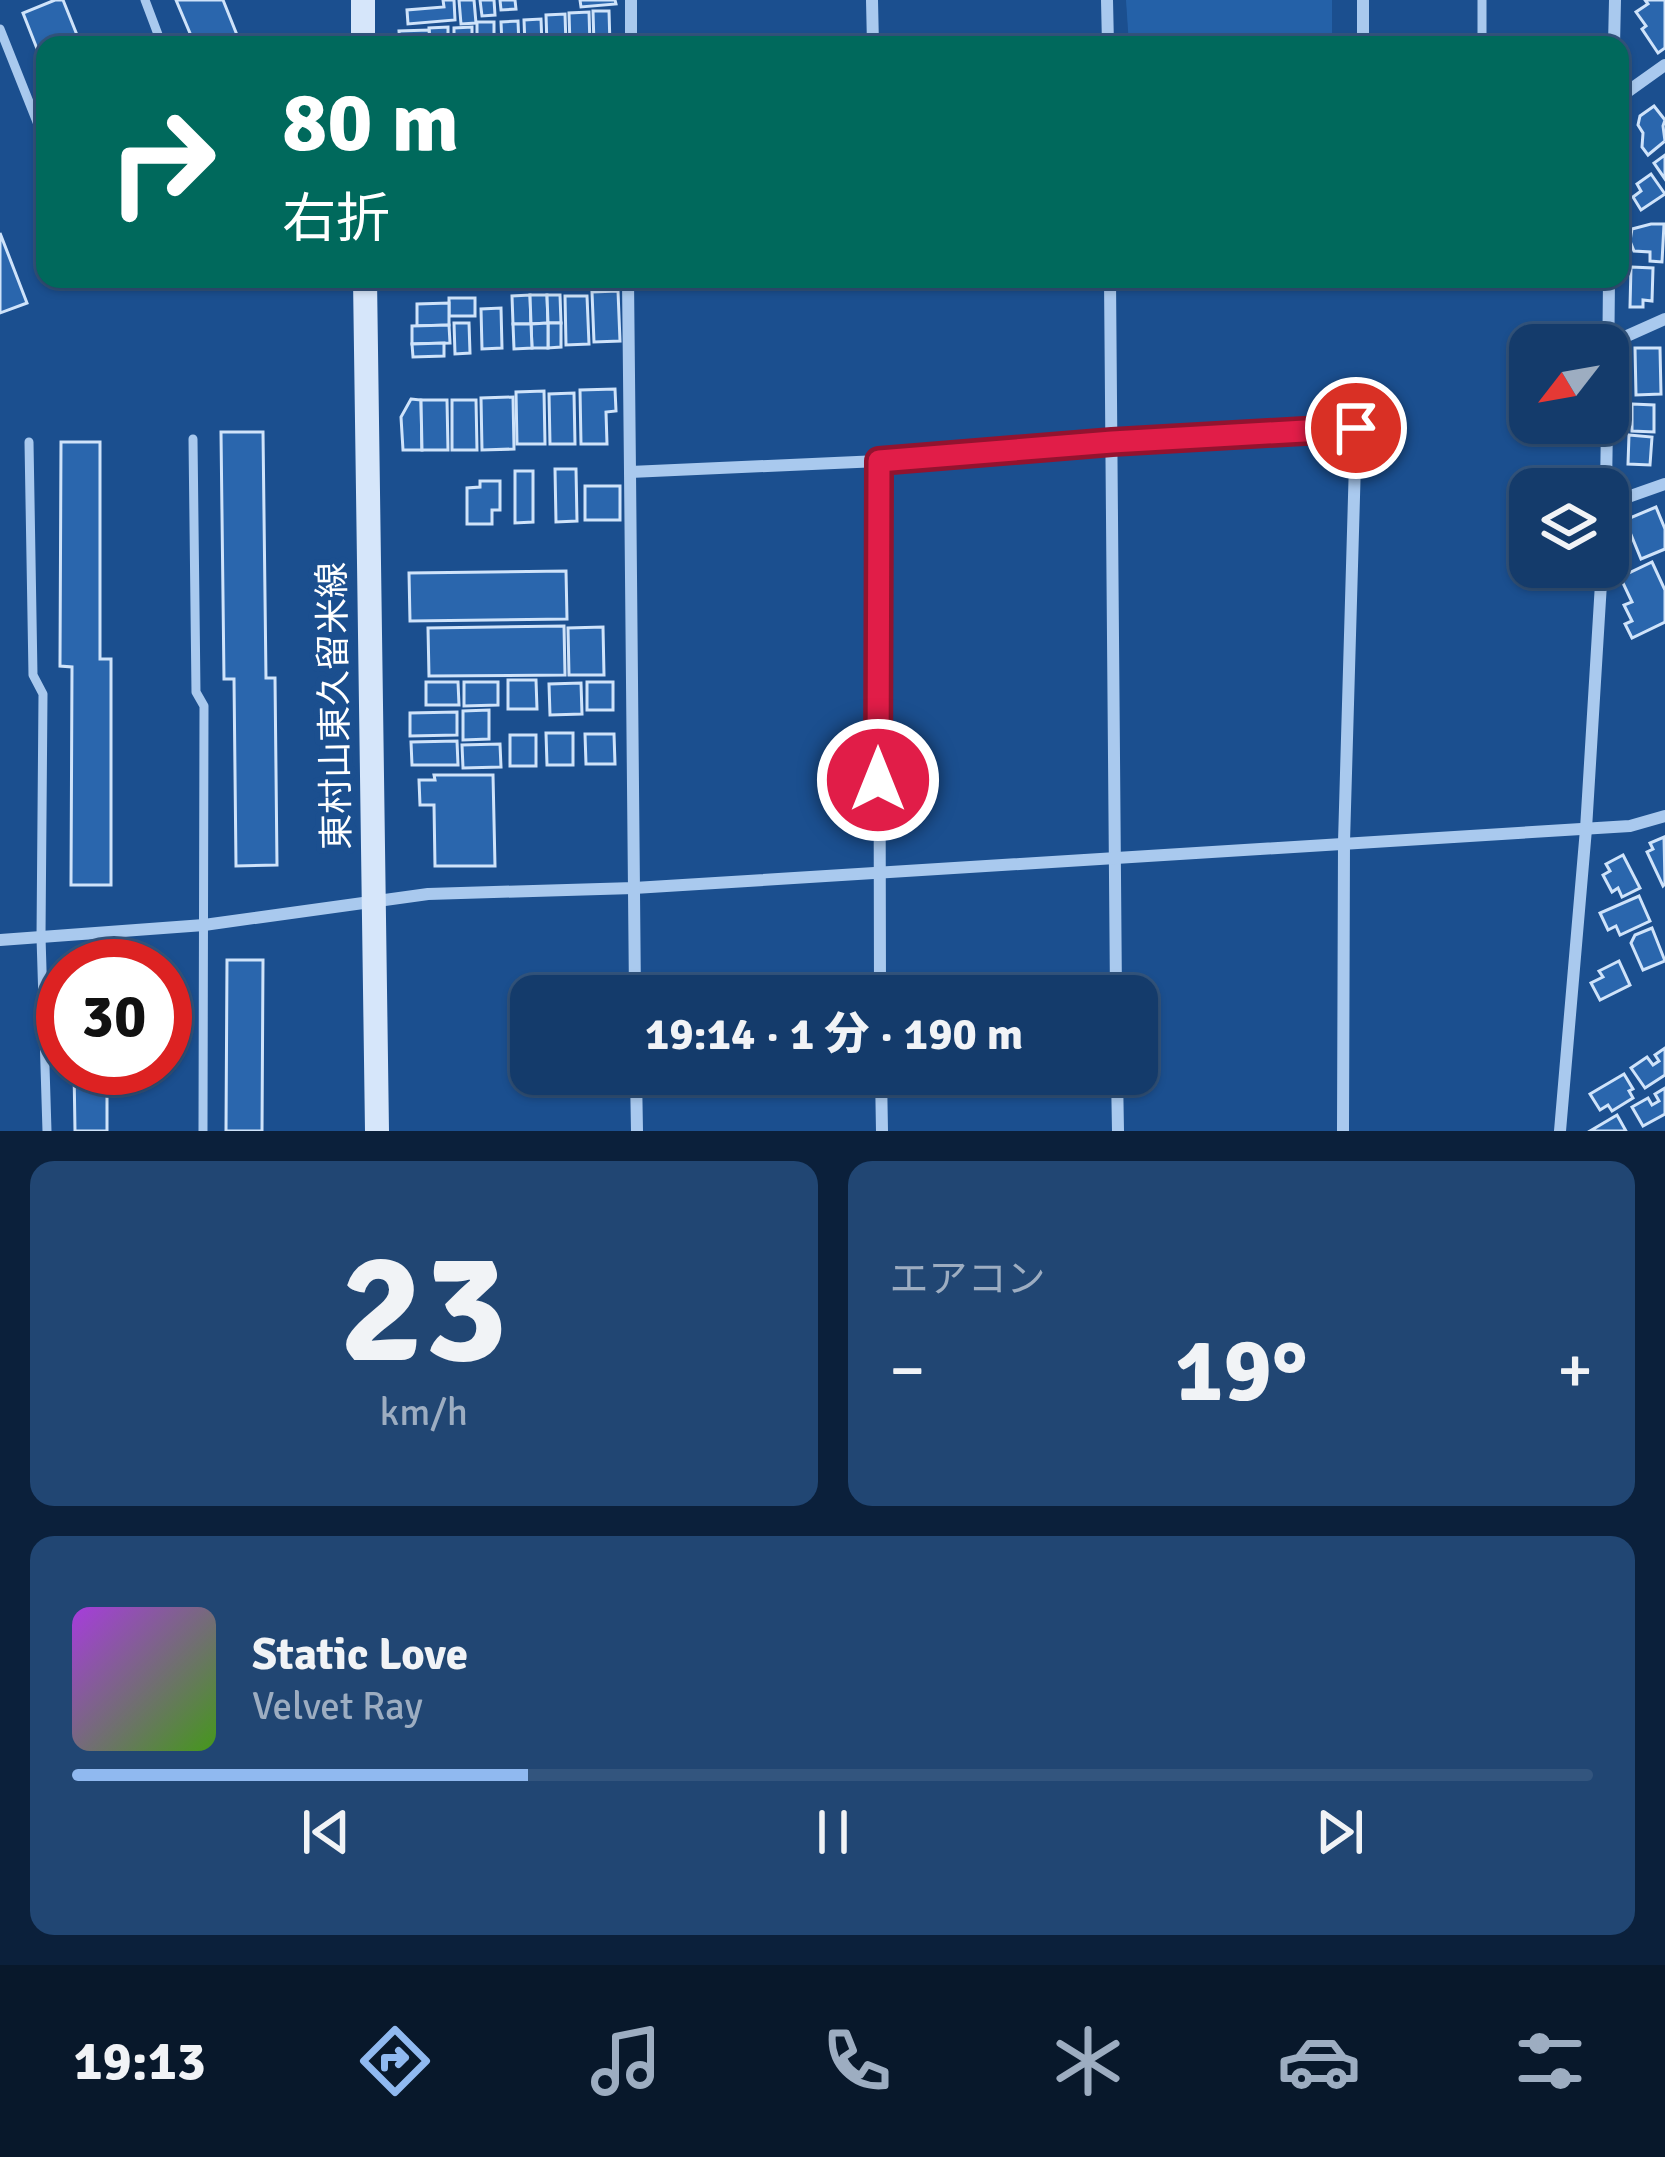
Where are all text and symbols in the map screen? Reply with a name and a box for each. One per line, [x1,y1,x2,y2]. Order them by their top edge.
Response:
text: 80 m [282,71,459,175]
icon: right [84,84,240,240]
text: 右折 [282,186,390,253]
north arrow [1509,324,1629,444]
map controls [1509,324,1629,588]
pin [1305,377,1407,479]
icon: arrive [1323,395,1389,461]
button: layers [1509,468,1629,588]
street label: 東村山東久留米線 [310,562,360,850]
position arrow [815,717,941,843]
speed limit sign: 30 [36,939,192,1095]
text: 19:14 · 1 分 · 190 m [645,1007,1023,1062]
text: 23 [340,1213,508,1406]
text: エアコン [890,1255,1046,1303]
text: 19° [1175,1315,1308,1426]
text: − [890,1330,925,1411]
text: + [1557,1330,1593,1411]
text: km/h [380,1388,468,1436]
text: Static Love [252,1627,468,1682]
text: Velvet Ray [252,1682,423,1730]
icon: previous [293,1799,359,1865]
icon: pause [800,1799,866,1865]
icon: next [1307,1799,1373,1865]
icon: directions [353,2019,437,2103]
icon: music [584,2019,668,2103]
icon: phone [815,2019,899,2103]
icon: climate [1046,2019,1130,2103]
icon: car [1277,2019,1361,2103]
icon: filters [1508,2019,1592,2103]
text: 19:13 [73,2028,206,2095]

